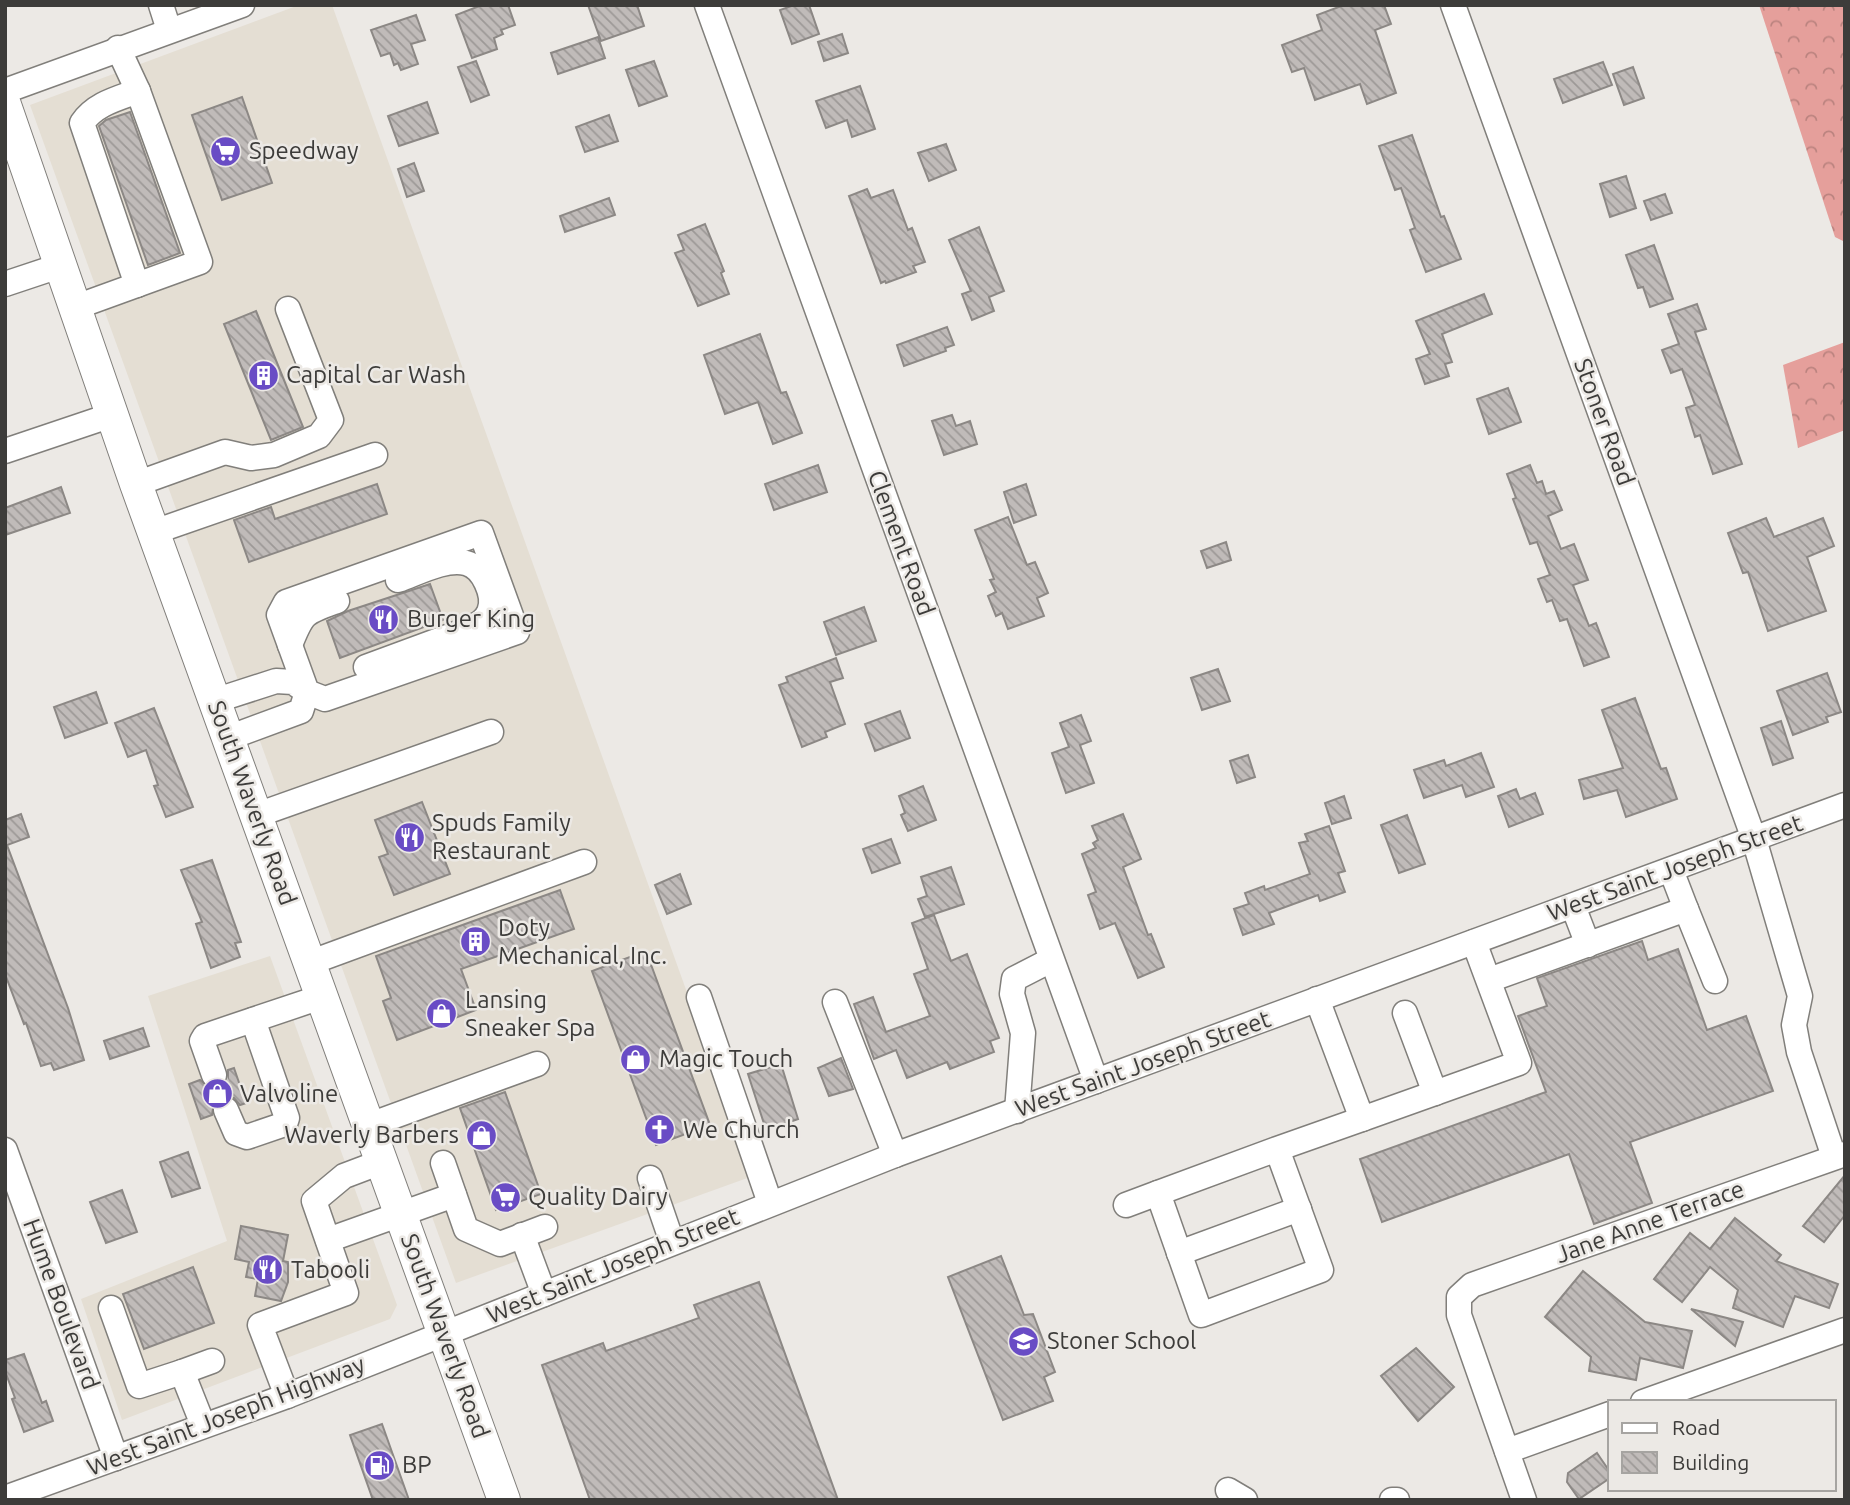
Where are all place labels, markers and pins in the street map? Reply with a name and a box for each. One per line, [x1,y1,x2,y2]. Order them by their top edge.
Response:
supermarket icon: Speedway [209,134,243,168]
place label: Speedway [249,137,359,164]
building icon: Capital Car Wash [246,358,280,392]
place label: Capital Car Wash [286,361,466,388]
restaurant icon: Burger King [367,602,401,636]
place label: Burger King [407,605,535,632]
place label: Spuds Family Restaurant [432,809,571,864]
restaurant icon: Spuds Family Restaurant [392,820,426,854]
place label: Doty Mechanical, Inc. [498,914,667,969]
building icon: Doty Mechanical, Inc. [458,925,492,959]
place label: Lansing Sneaker Spa [465,986,595,1041]
shop icon: Lansing Sneaker Spa [425,997,459,1031]
shop icon: Magic Touch [619,1042,653,1076]
place label: Magic Touch [659,1045,793,1072]
shop icon: Valvoline [200,1077,234,1111]
place label: Valvoline [240,1080,338,1107]
church icon: We Church [643,1113,677,1147]
place label: We Church [683,1116,800,1143]
shop icon: Waverly Barbers [465,1118,499,1152]
place label: Waverly Barbers [284,1121,459,1148]
supermarket icon: Quality Dairy [488,1180,522,1214]
place label: Quality Dairy [528,1183,668,1210]
restaurant icon: Tabooli [251,1253,285,1287]
place label: Tabooli [291,1256,370,1283]
school or university icon: Stoner School [1007,1324,1041,1358]
place label: Stoner School [1047,1327,1196,1354]
fuel station icon: BP [362,1448,396,1482]
place label: BP [402,1451,432,1478]

